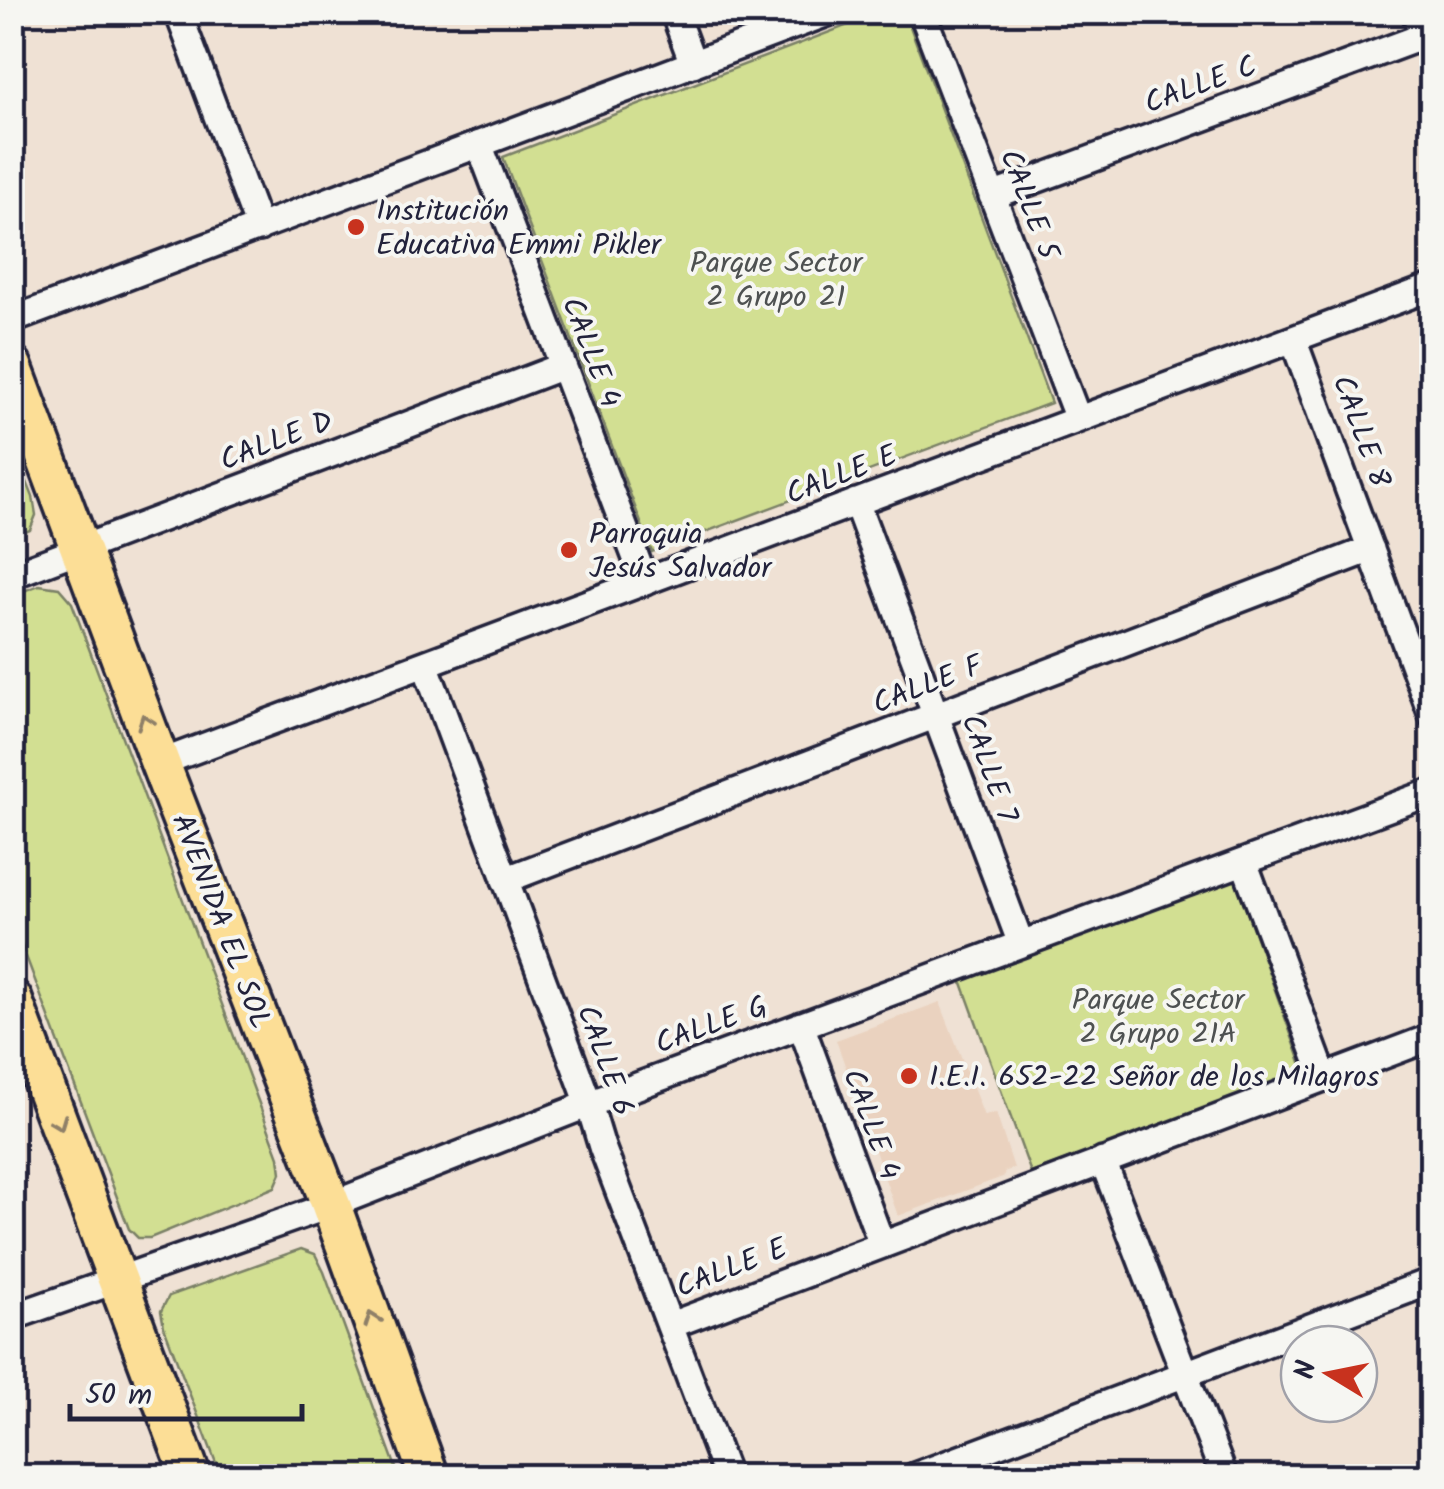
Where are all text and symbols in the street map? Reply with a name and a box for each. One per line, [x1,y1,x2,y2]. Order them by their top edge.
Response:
street label: CALLE C [1138,43,1264,128]
street label: CALLE 5 [985,143,1072,269]
place label: Institución Educativa Emmi Pikler [376,188,663,270]
marker: Institución Educativa Emmi Pikler [345,216,367,238]
park label: Parque Sector 2 Grupo 21 [690,240,864,322]
street label: CALLE 4 [547,290,633,415]
street label: CALLE 8 [1318,369,1403,496]
street label: CALLE D [213,398,340,485]
street label: CALLE E [779,432,906,519]
place label: Parroquia Jesús Salvador [589,511,773,593]
marker: Parroquia Jesús Salvador [558,539,580,561]
street label: CALLE F [866,642,992,729]
street label: CALLE 7 [946,708,1030,831]
one-way arrow [136,713,156,730]
street label: AVENIDA EL SOL [157,807,283,1037]
park label: Parque Sector 2 Grupo 21A [1072,977,1246,1059]
street label: CALLE G [649,983,775,1068]
street label: CALLE 6 [562,998,646,1123]
place label: I.E.I. 652-22 Señor de los Milagros [929,1054,1380,1102]
street label: CALLE 4 [828,1062,912,1187]
marker: I.E.I. 652-22 Señor de los Milagros [898,1065,920,1087]
one-way arrow [47,1113,67,1131]
street label: CALLE E [669,1225,796,1312]
one-way arrow [363,1311,384,1328]
north arrow [1279,1324,1379,1424]
text: N [1283,1357,1331,1383]
scale bar [70,1359,302,1421]
text: 50 m [85,1372,152,1420]

